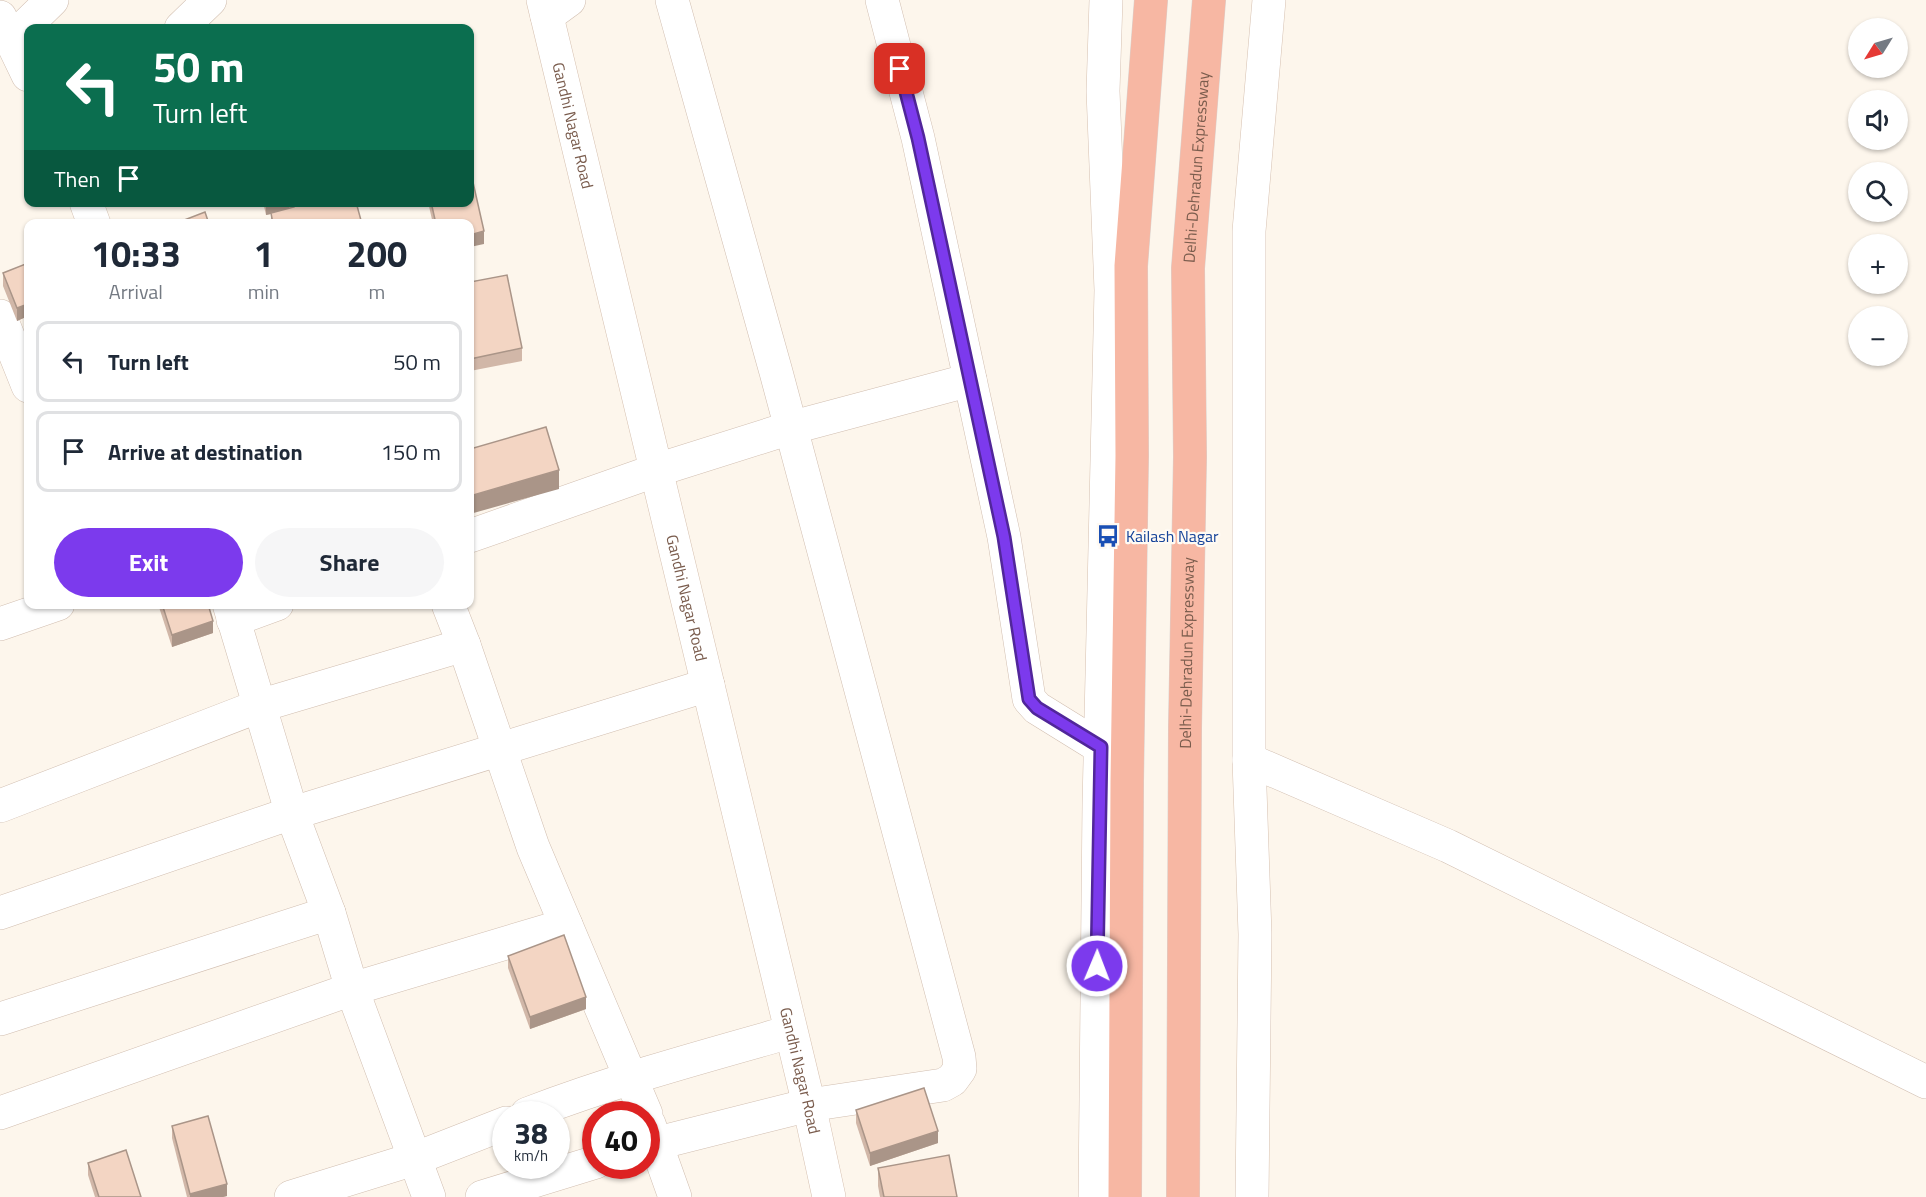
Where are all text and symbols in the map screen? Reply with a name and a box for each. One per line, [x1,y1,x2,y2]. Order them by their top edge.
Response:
north arrow [1848,18,1908,78]
map controls [1848,18,1908,366]
text: 50 m [153,34,245,98]
pin [874,43,925,94]
icon: left [54,48,132,126]
icon: arrive [883,52,916,85]
street label: Gandhi Nagar Road [546,60,600,191]
street label: Delhi-Dehradun Expressway [1176,71,1215,264]
button: sound [1848,90,1908,150]
text: Turn left [153,92,247,133]
text: Then [54,162,100,196]
icon: arrive [112,162,145,195]
button: search [1848,162,1908,222]
text: 10:33 [91,226,181,281]
text: 1 [254,226,274,281]
text: 200 [347,226,407,281]
button: + [1848,234,1908,294]
text: Arrival [109,276,163,307]
text: min [248,276,280,307]
text: m [368,276,385,307]
button: − [1848,306,1908,366]
icon: left [57,345,90,378]
text: Turn left [108,345,189,379]
text: 50 m [393,345,441,379]
icon: arrive [57,435,90,468]
text: Arrive at destination [108,435,303,469]
text: 150 m [381,435,441,469]
bus stop icon: Kailash Nagar [1095,523,1121,549]
place label: Kailash Nagar [1126,524,1219,548]
button: Exit [54,528,243,597]
button: Share [255,528,444,597]
street label: Gandhi Nagar Road [660,532,714,664]
street label: Delhi-Dehradun Expressway [1173,557,1200,749]
position arrow [1065,934,1129,998]
street label: Gandhi Nagar Road [774,1005,827,1136]
speed limit sign: 40 [582,1101,660,1179]
text: 38 [514,1110,548,1156]
text: km/h [514,1144,548,1167]

